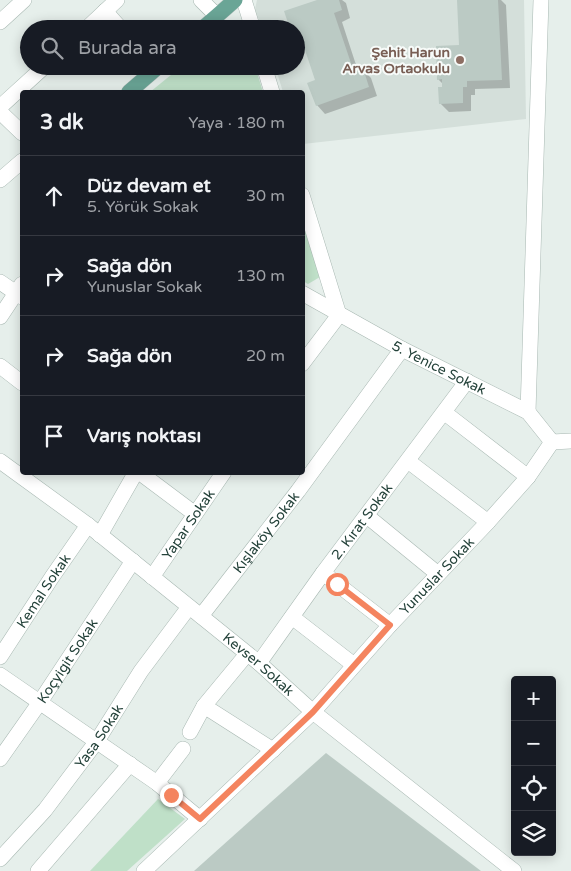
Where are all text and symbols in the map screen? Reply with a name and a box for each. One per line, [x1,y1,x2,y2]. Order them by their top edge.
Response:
search box [20,20,305,75]
icon: search [38,34,66,62]
text: Burada ara [78,37,177,59]
place label: Şehit Harun Arvas Ortaokulu [342,44,450,77]
marker: Şehit Harun Arvas Ortaokulu [454,54,466,66]
text: 3 dk [40,110,83,135]
text: Yaya · 180 m [188,113,285,133]
text: Düz devam et [87,175,211,197]
icon: ahead [40,182,68,210]
text: 30 m [246,186,285,206]
text: 5. Yörük Sokak [87,197,199,217]
text: Sağa dön [87,255,172,277]
icon: right [40,262,68,290]
text: 130 m [236,266,285,286]
text: Yunuslar Sokak [87,277,202,297]
street label: 5. Yenice Sokak [389,337,489,398]
icon: right [40,342,68,370]
text: Sağa dön [87,345,172,367]
text: 20 m [246,346,285,366]
icon: arrive [40,422,68,450]
text: Varış noktası [87,425,201,447]
street label: 2. Kırat Sokak [328,479,396,563]
street label: Yapar Sokak [158,485,218,563]
street label: Kışlaköy Sokak [229,488,303,576]
street label: Yunuslar Sokak [396,533,478,618]
street label: Kemal Sokak [13,550,74,631]
route start [326,573,349,596]
street label: Koçyigit Sokak [33,615,101,706]
street label: Kevser Sokak [220,629,298,700]
map controls [511,676,556,856]
button: + [511,676,556,721]
street label: Yasa Sokak [71,701,127,772]
button: − [511,721,556,766]
button: locate [511,766,556,811]
route end [160,784,183,807]
button: layers [511,811,556,856]

